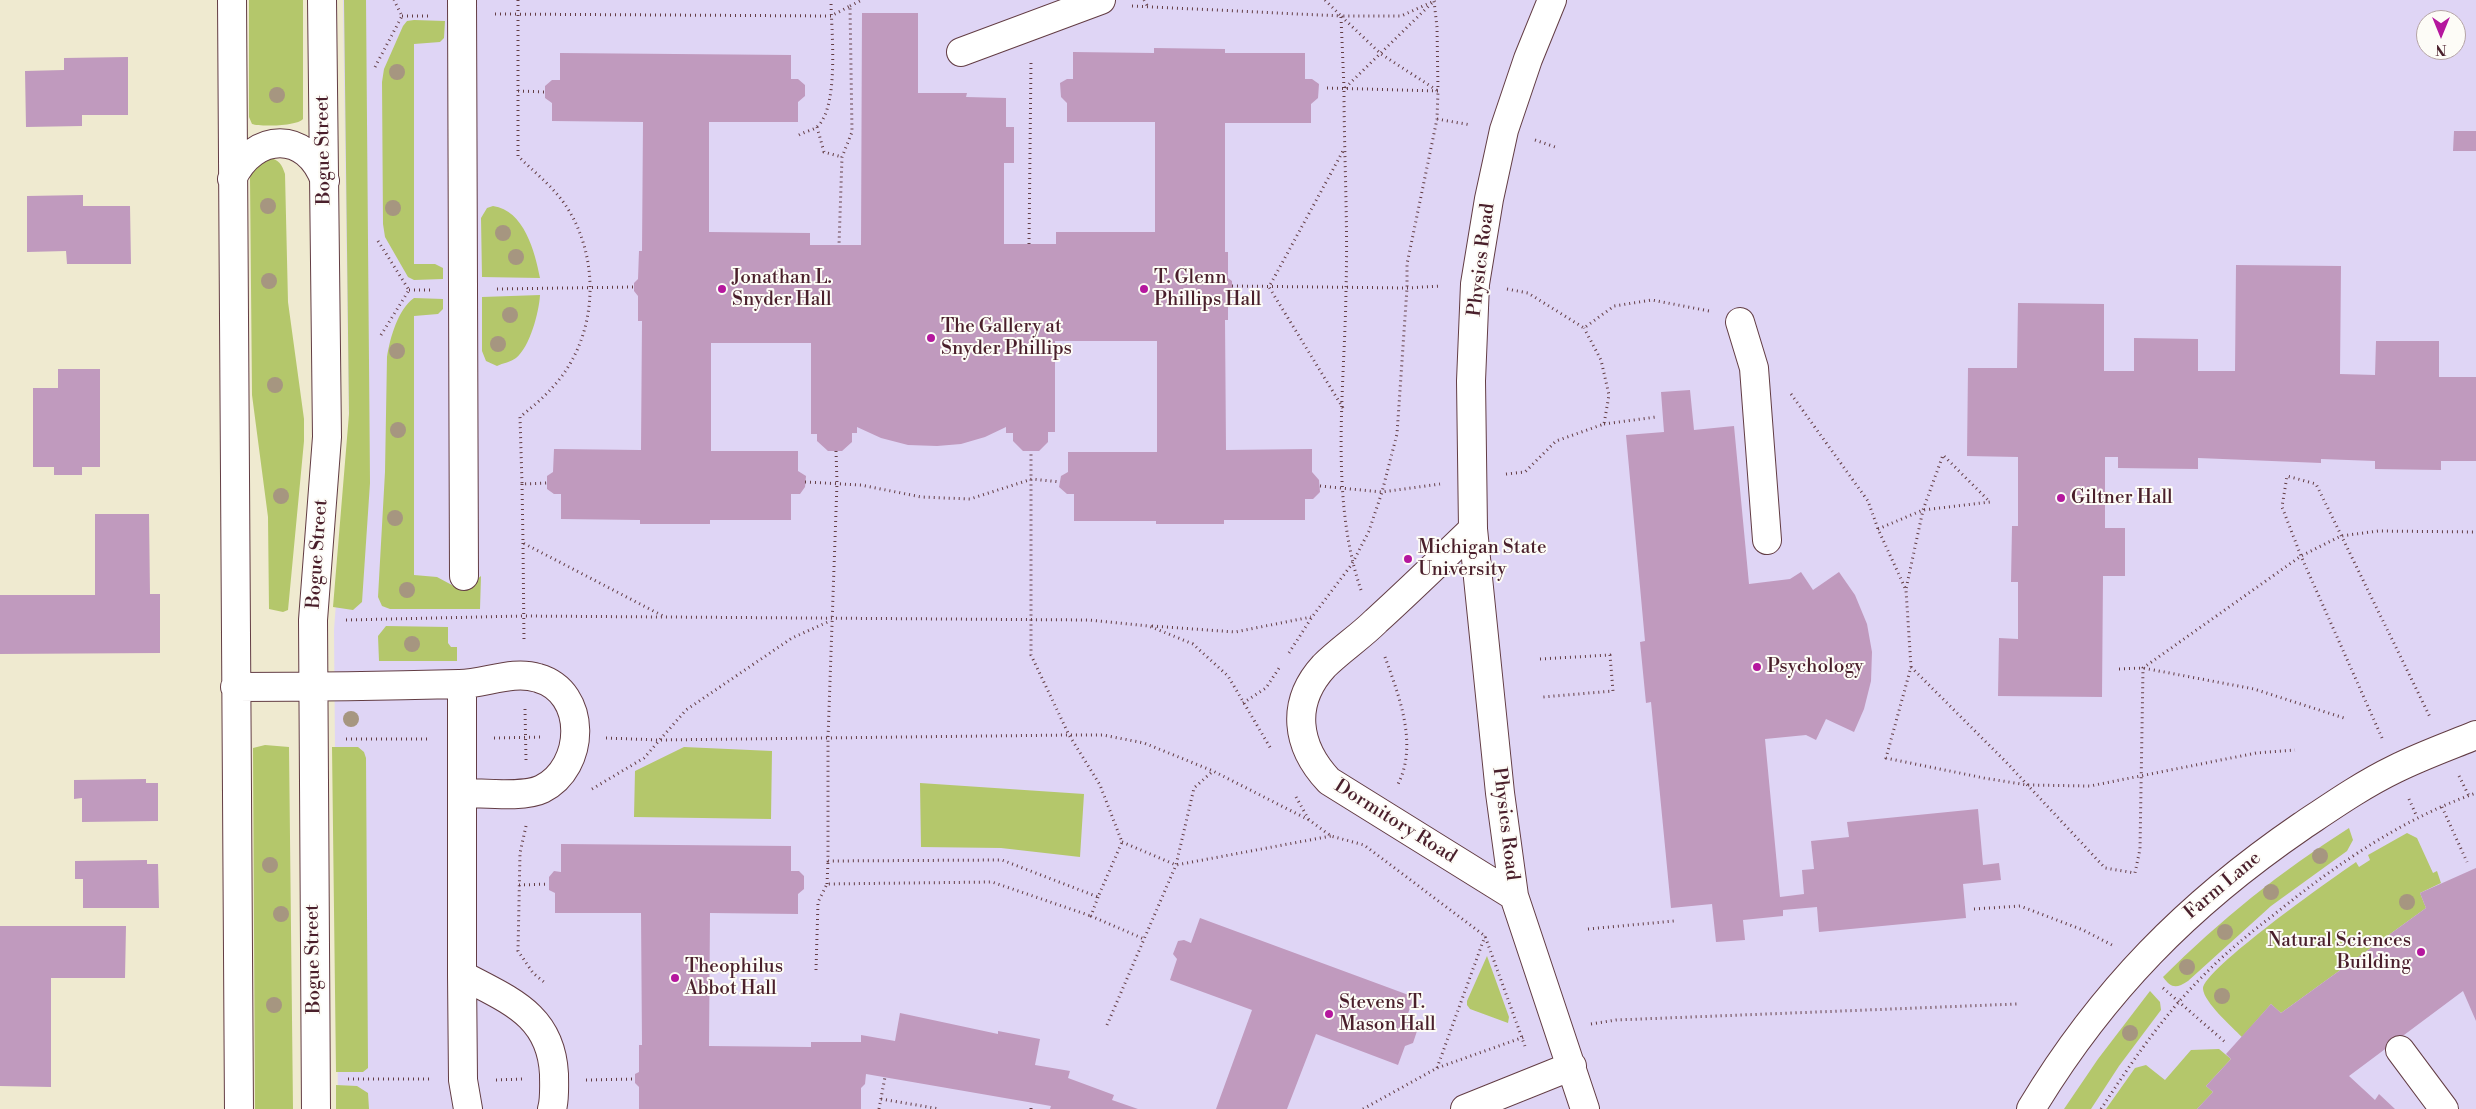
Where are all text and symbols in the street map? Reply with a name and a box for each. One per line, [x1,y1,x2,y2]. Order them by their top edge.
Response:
north arrow [2416,10,2466,60]
text: N [2435,40,2447,58]
street label: Bogue Street [312,95,336,205]
street label: Physics Road [1464,202,1500,318]
place label: Jonathan L. Snyder Hall [732,267,832,311]
place label: T. Glenn Phillips Hall [1154,267,1261,311]
marker: Jonathan L. Snyder Hall [716,283,728,295]
marker: T. Glenn Phillips Hall [1138,283,1150,295]
place label: The Gallery at Snyder Phillips [941,316,1072,360]
marker: The Gallery at Snyder Phillips [925,332,937,344]
place label: Giltner Hall [2071,487,2173,509]
marker: Giltner Hall [2055,492,2067,504]
street label: Bogue Street [303,498,333,610]
place label: Michigan State University [1418,537,1547,581]
marker: Michigan State University [1402,553,1414,565]
place label: Psychology [1767,656,1863,678]
marker: Psychology [1751,661,1763,673]
street label: Physics Road [1487,766,1523,882]
street label: Dormitory Road [1330,775,1460,869]
street label: Farm Lane [2180,847,2266,925]
street label: Bogue Street [302,904,326,1014]
place label: Natural Sciences Building [2268,930,2411,974]
marker: Natural Sciences Building [2415,946,2427,958]
place label: Theophilus Abbot Hall [685,956,783,1000]
marker: Theophilus Abbot Hall [669,972,681,984]
place label: Stevens T. Mason Hall [1339,992,1436,1036]
marker: Stevens T. Mason Hall [1323,1008,1335,1020]

